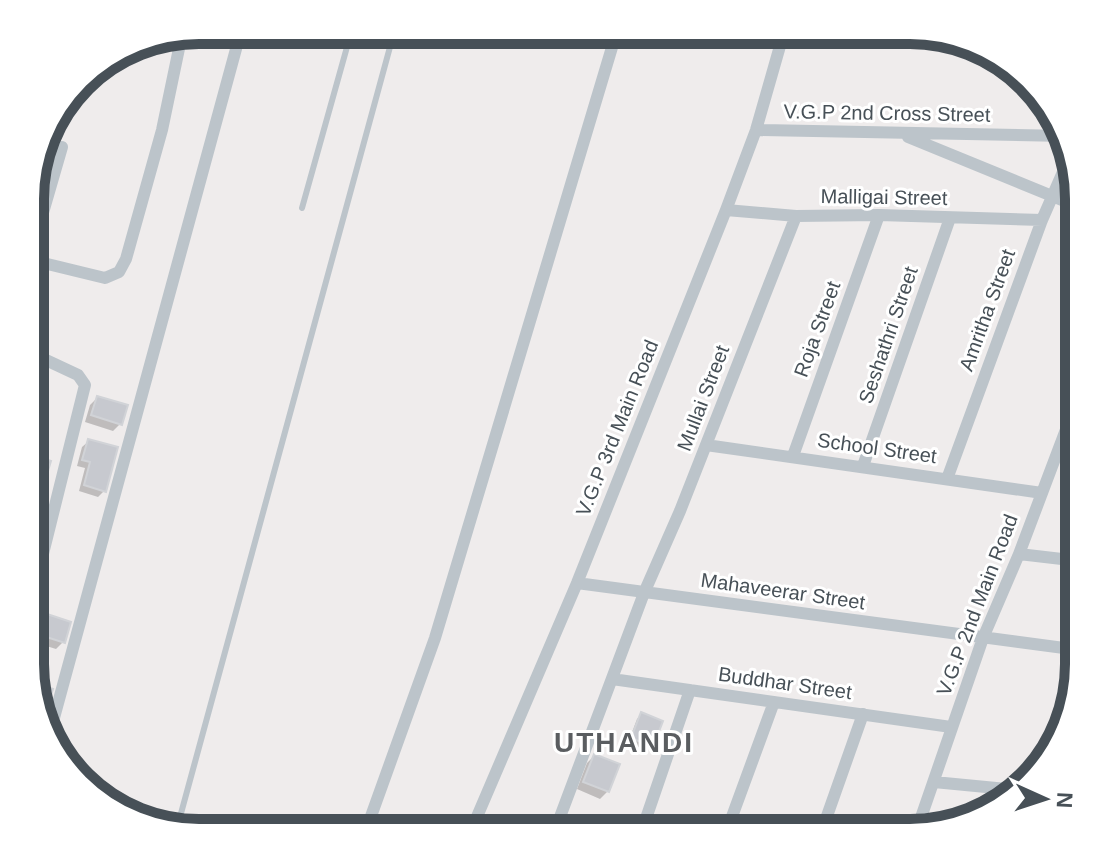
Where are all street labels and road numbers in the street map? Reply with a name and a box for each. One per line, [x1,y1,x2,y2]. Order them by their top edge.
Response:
street label: V.G.P 2nd Cross Street [783,100,991,126]
street label: Malligai Street [820,185,948,209]
street label: Amritha Street [955,246,1019,374]
street label: Seshathri Street [854,263,922,406]
street label: Roja Street [790,278,845,380]
street label: V.G.P 3rd Main Road [572,337,662,519]
street label: Mullai Street [673,342,733,454]
street label: School Street [816,429,938,467]
street label: V.G.P 2nd Main Road [932,511,1022,699]
street label: Mahaveerar Street [699,569,867,613]
street label: Buddhar Street [717,663,854,703]

